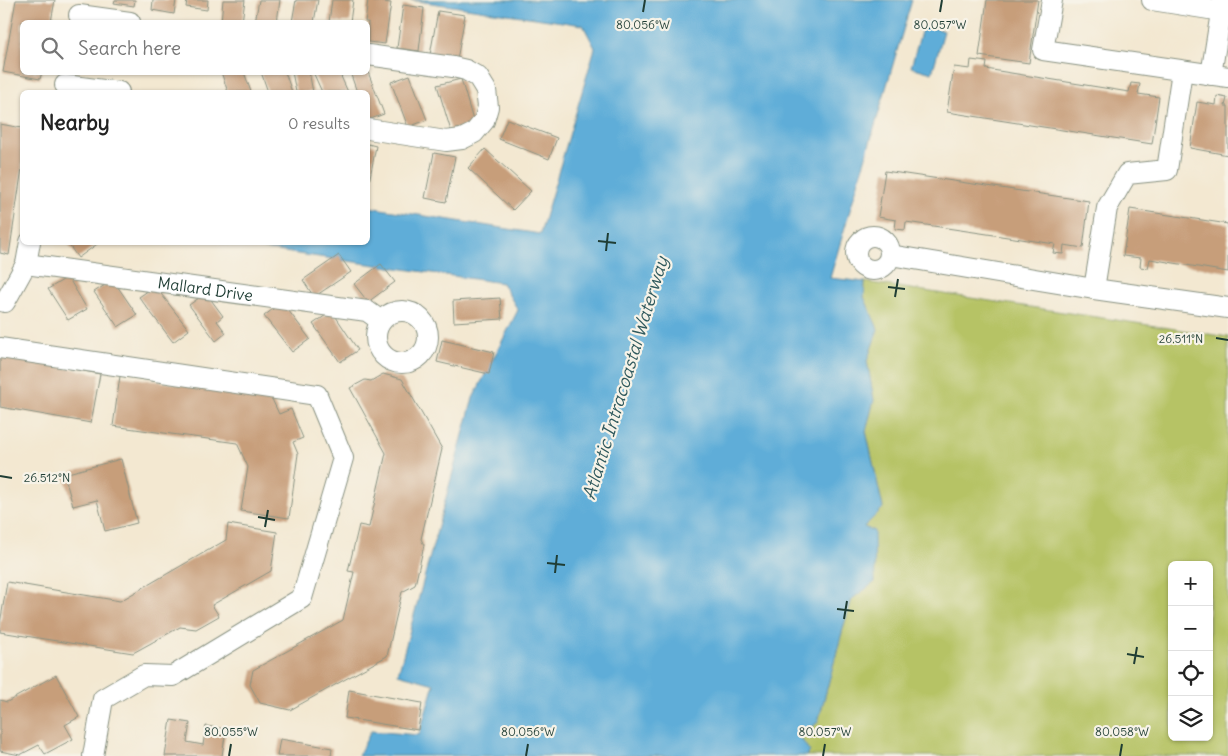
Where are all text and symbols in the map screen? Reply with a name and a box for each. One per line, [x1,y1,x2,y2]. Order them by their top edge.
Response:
text: 80.056°W [616,17,670,32]
text: 80.057°W [914,17,967,32]
search box [20,20,370,75]
icon: search [38,34,66,62]
text: Search here [78,36,181,60]
text: Nearby [40,109,110,136]
text: 0 results [288,113,350,133]
water label: Atlantic Intracoastal Waterway [577,252,673,502]
street label: Mallard Drive [156,272,254,305]
text: 26.511°N [1159,331,1203,346]
text: 26.512°N [24,470,70,485]
map controls [1168,561,1213,741]
button: + [1168,561,1213,606]
button: − [1168,606,1213,651]
button: locate [1168,651,1213,696]
button: layers [1168,696,1213,741]
text: 80.055°W [204,724,258,739]
text: 80.056°W [501,724,555,739]
text: 80.057°W [799,724,852,739]
text: 80.058°W [1095,724,1149,739]

